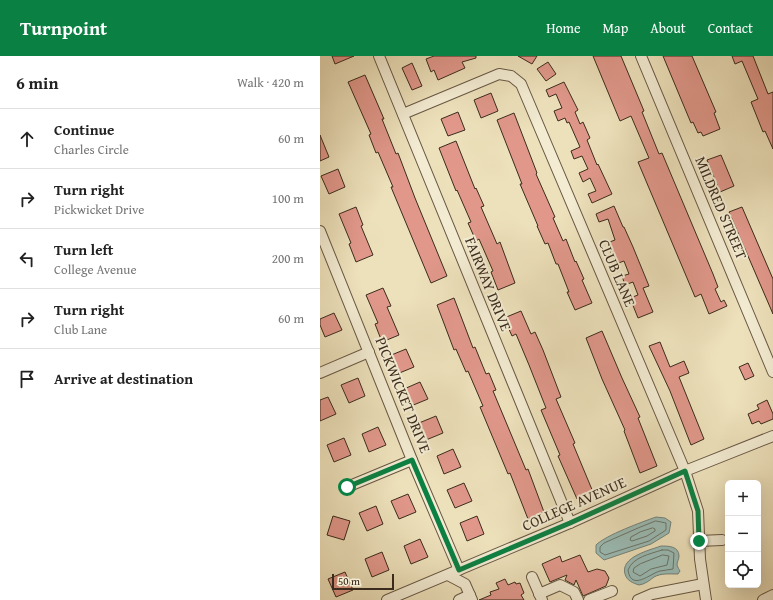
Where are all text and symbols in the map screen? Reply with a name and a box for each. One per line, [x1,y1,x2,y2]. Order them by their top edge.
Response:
text: Turnpoint [20,14,107,42]
text: Home [546,18,581,38]
text: Map [603,18,628,38]
text: About [650,18,686,38]
text: Contact [708,18,753,38]
text: 6 min [16,70,58,95]
text: Walk · 420 m [237,73,304,92]
text: Continue [54,119,115,140]
icon: ahead [16,128,38,150]
text: 60 m [278,129,304,148]
text: Charles Circle [54,140,129,159]
street label: MILDRED STREET [690,153,753,263]
text: Turn right [54,179,125,200]
icon: right [16,188,38,210]
text: 100 m [272,189,304,208]
text: Pickwicket Drive [54,200,144,219]
street label: FAIRWAY DRIVE [460,234,517,334]
street label: CLUB LANE [594,236,641,310]
text: Turn left [54,239,113,260]
icon: left [16,248,38,270]
text: 200 m [272,249,304,268]
text: College Avenue [54,260,136,279]
text: Turn right [54,299,125,320]
icon: right [16,308,38,330]
text: 60 m [278,309,304,328]
text: Club Lane [54,320,107,339]
street label: PICKWICKET DRIVE [371,334,436,456]
icon: arrive [16,368,38,390]
text: Arrive at destination [54,368,193,389]
street label: COLLEGE AVENUE [518,471,630,536]
route start [338,478,356,496]
map controls [725,480,761,588]
button: + [725,480,761,516]
button: − [725,516,761,552]
route end [690,532,708,550]
button: locate [725,552,761,588]
scale bar [332,572,394,591]
text: 50 m [338,573,360,589]

